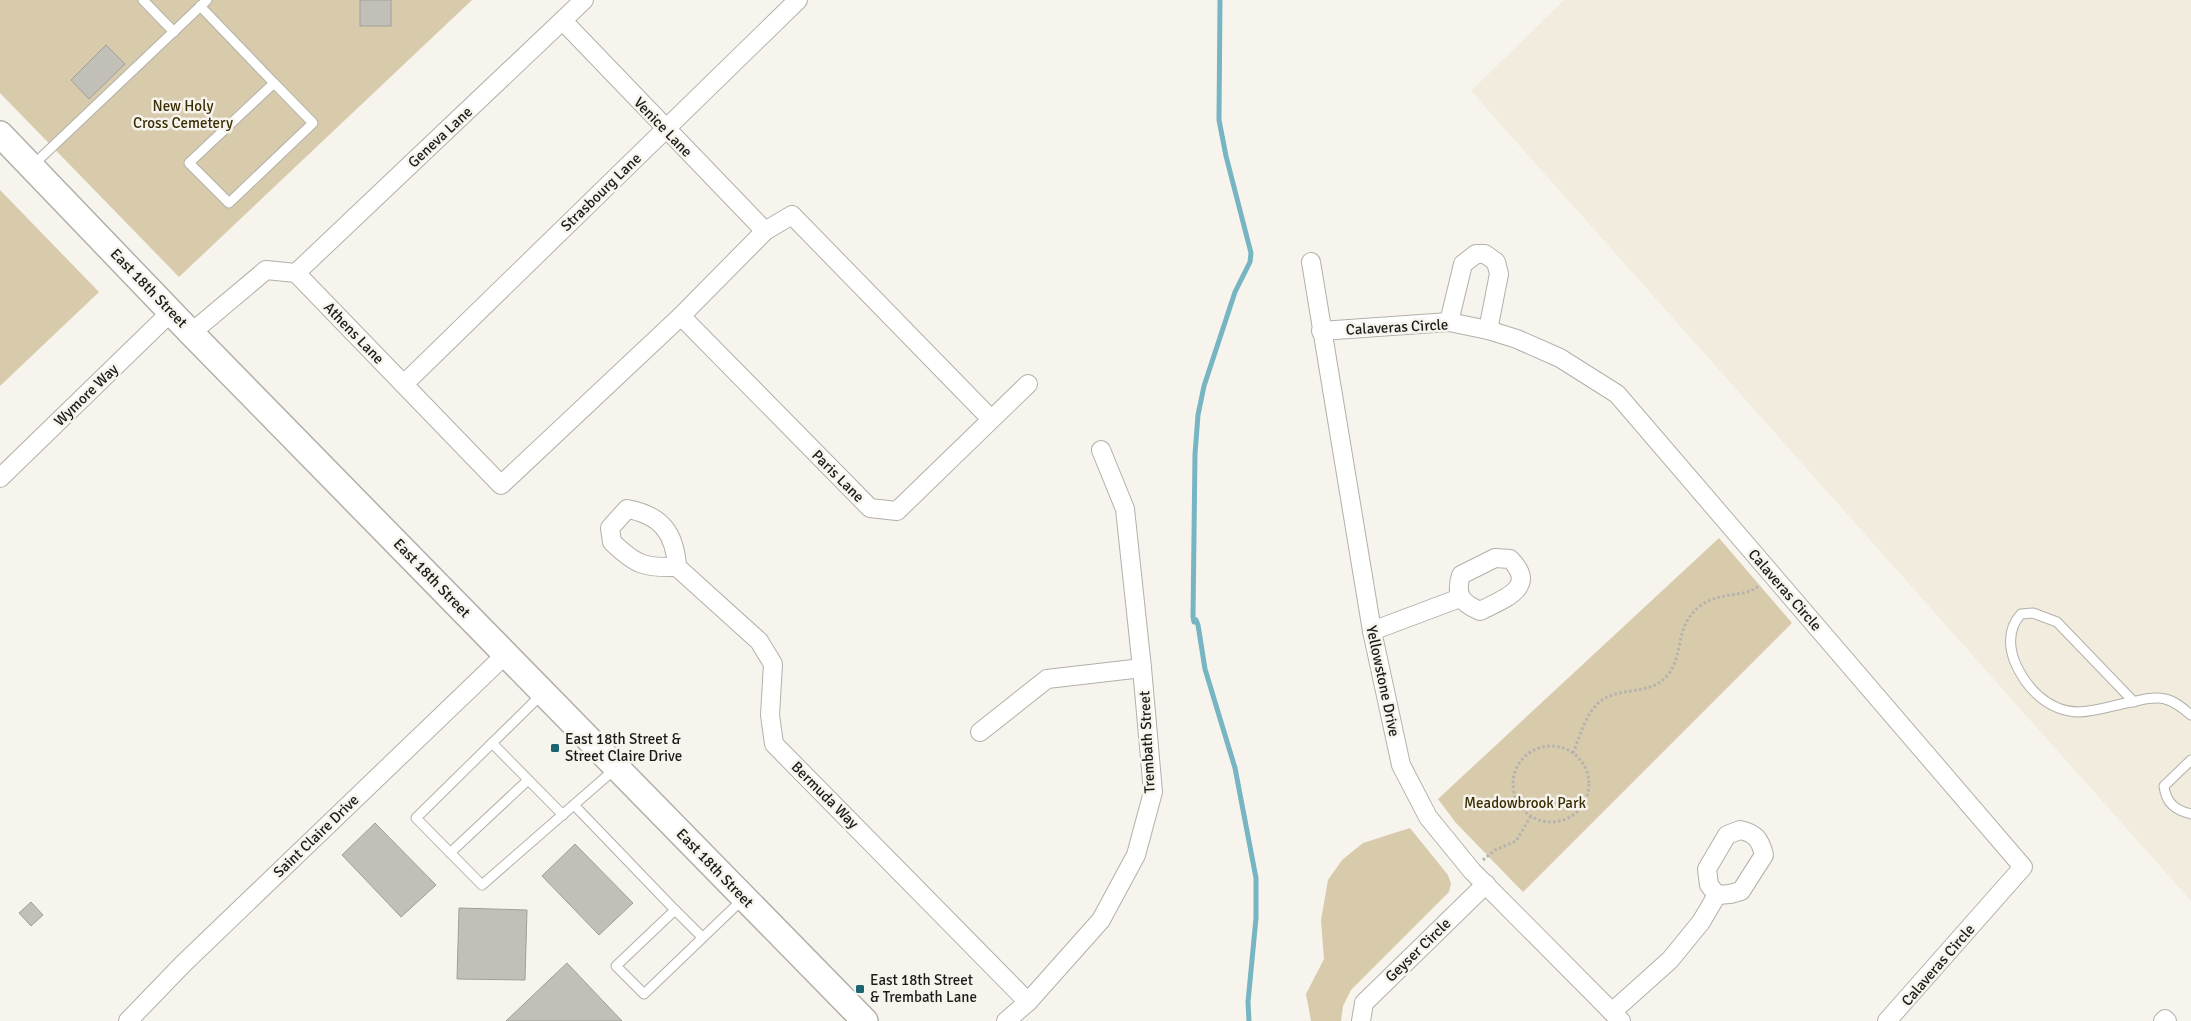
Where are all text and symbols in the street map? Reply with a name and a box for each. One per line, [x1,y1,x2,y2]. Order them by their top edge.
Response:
street label: Venice Lane [630,93,696,161]
park label: New Holy Cross Cemetery [133,97,233,132]
street label: Geneva Lane [404,103,476,171]
street label: Strasbourg Lane [557,149,645,235]
street label: East 18th Street [107,245,191,331]
street label: Athens Lane [320,298,388,368]
street label: Calaveras Circle [1345,315,1449,339]
street label: Wymore Way [50,360,122,430]
street label: Paris Lane [808,446,868,506]
street label: East 18th Street [390,535,474,621]
street label: Calaveras Circle [1745,545,1825,635]
street label: Yellowstone Drive [1362,624,1404,738]
street label: Trembath Street [1135,690,1159,794]
place label: East 18th Street & Street Claire Drive [565,730,682,765]
marker: East 18th Street & Street Claire Drive [549,742,561,754]
street label: Bermuda Way [788,758,862,832]
street label: Saint Claire Drive [270,791,362,881]
park label: Meadowbrook Park [1464,794,1586,812]
street label: East 18th Street [673,825,757,911]
street label: Geyser Circle [1382,914,1454,986]
street label: Calaveras Circle [1898,920,1978,1010]
place label: East 18th Street & Trembath Lane [870,971,977,1006]
marker: East 18th Street & Trembath Lane [854,983,866,995]

